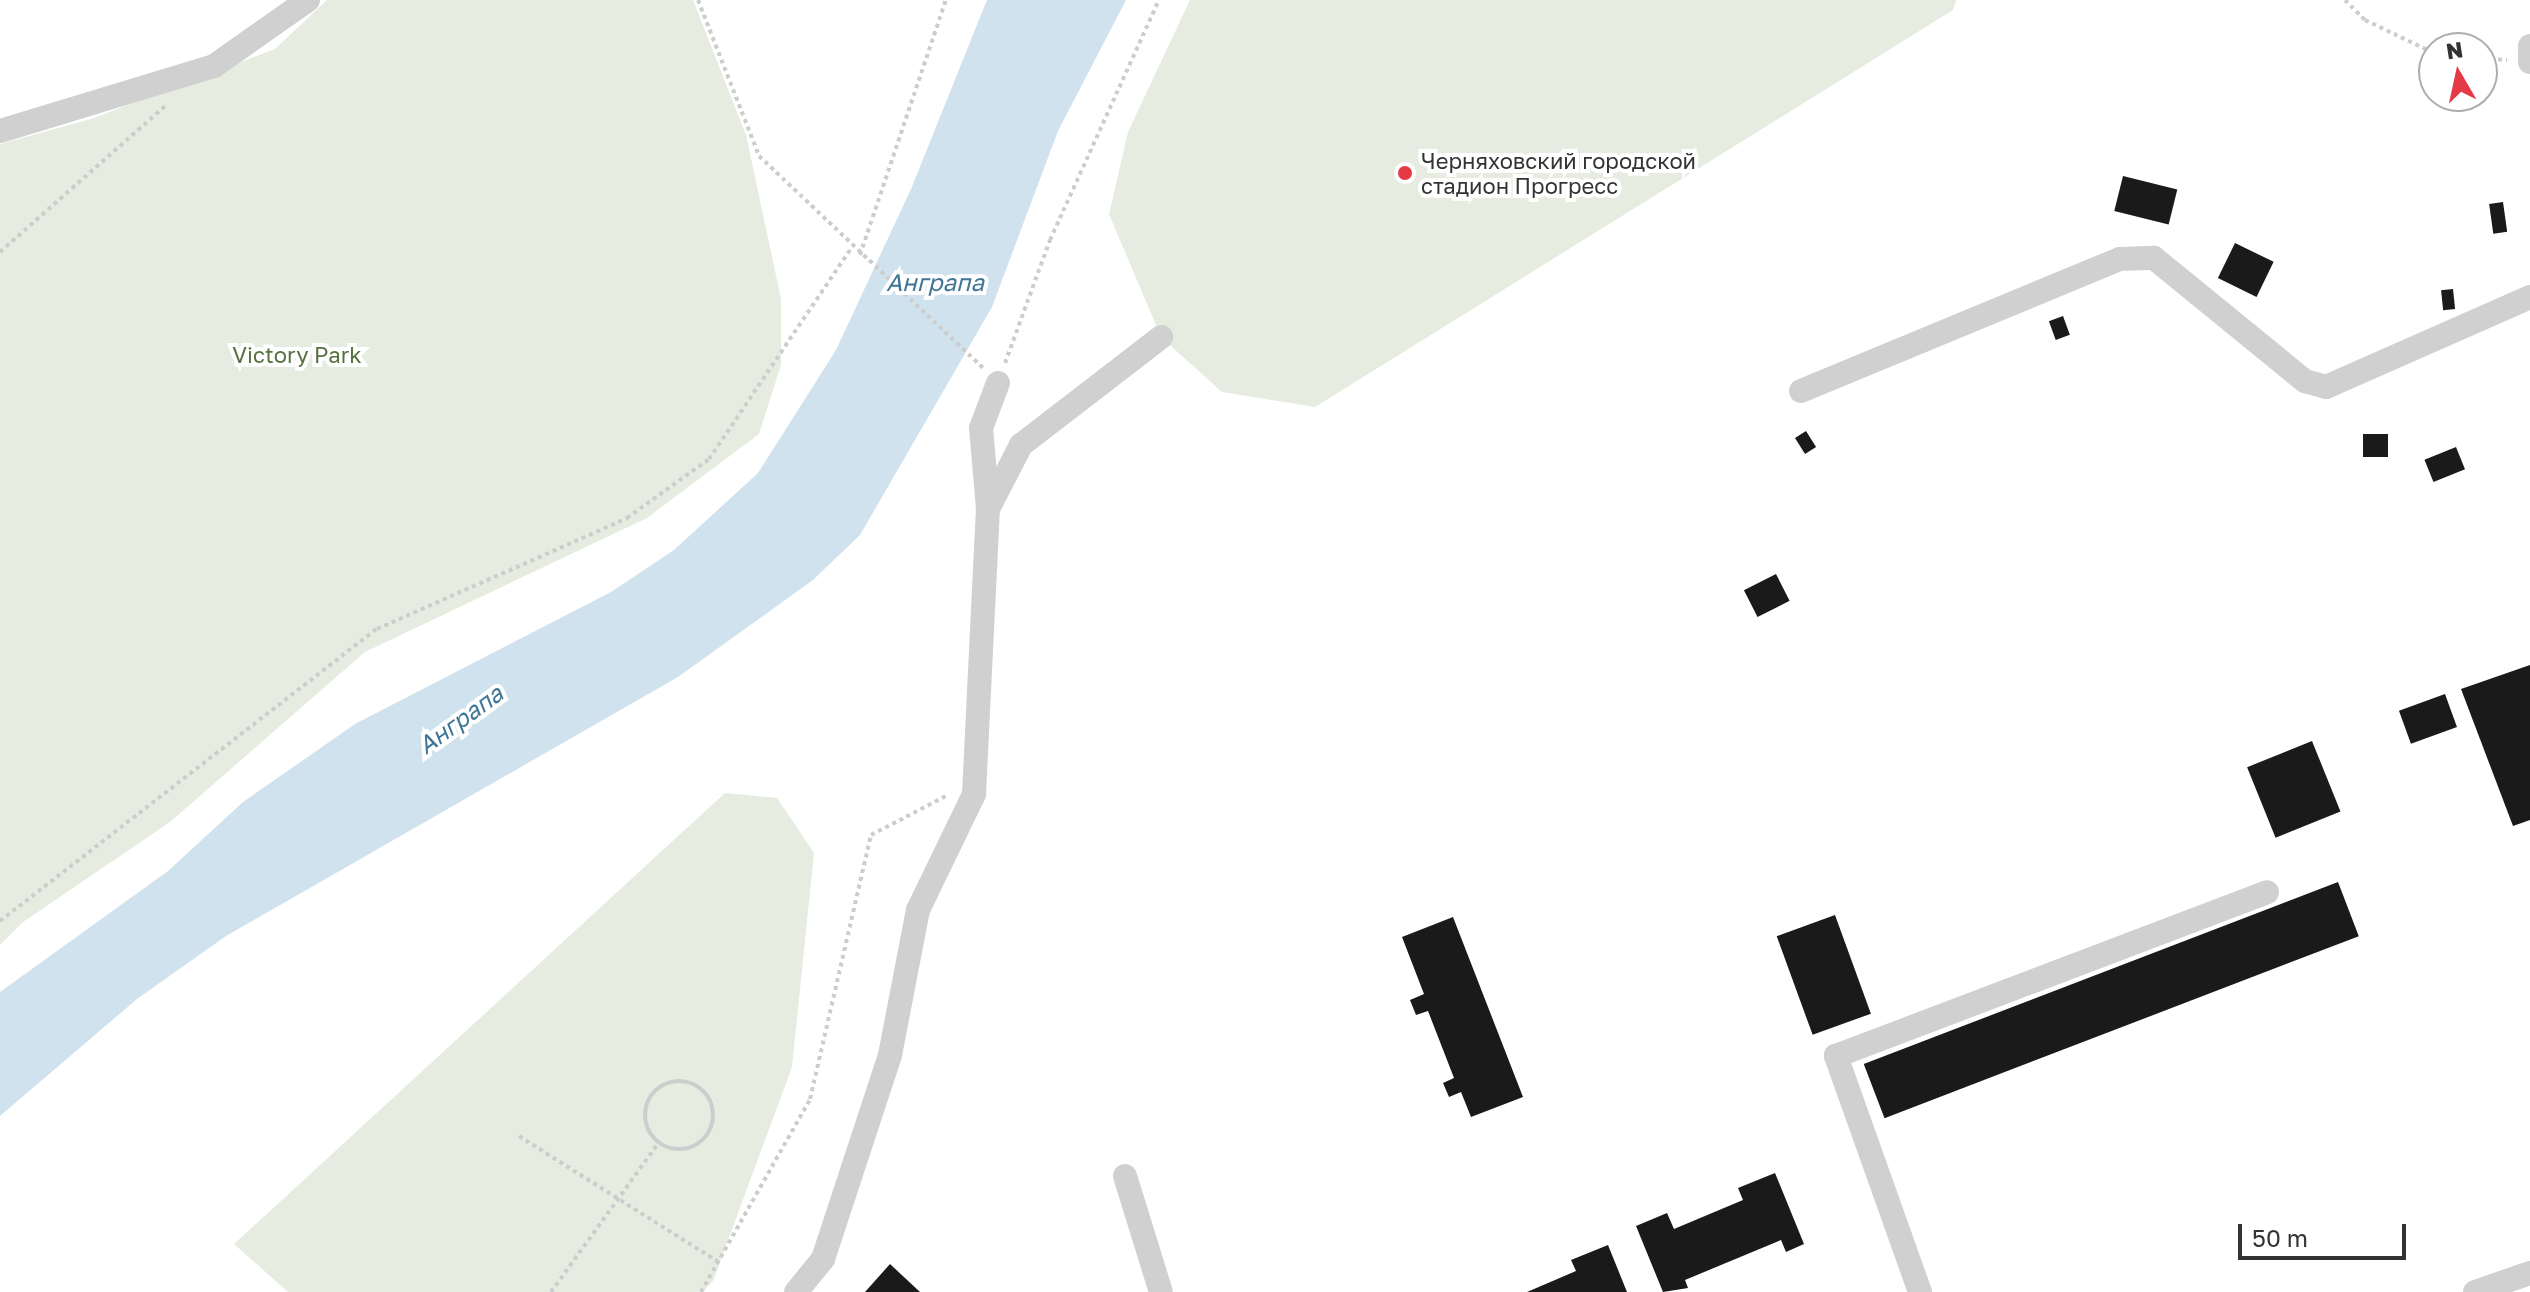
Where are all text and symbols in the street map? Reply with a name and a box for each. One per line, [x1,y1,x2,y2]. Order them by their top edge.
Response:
north arrow [2418,32,2498,112]
text: N [2444,35,2465,64]
place label: Черняховский городской стадион Прогресс [1421,147,1696,198]
marker: Черняховский городской стадион Прогресс [1396,164,1414,182]
water label: Анграпа [886,268,984,296]
park label: Victory Park [232,342,362,368]
water label: Анграпа [412,679,508,759]
scale bar [2242,1208,2410,1258]
text: 50 m [2252,1223,2308,1252]

